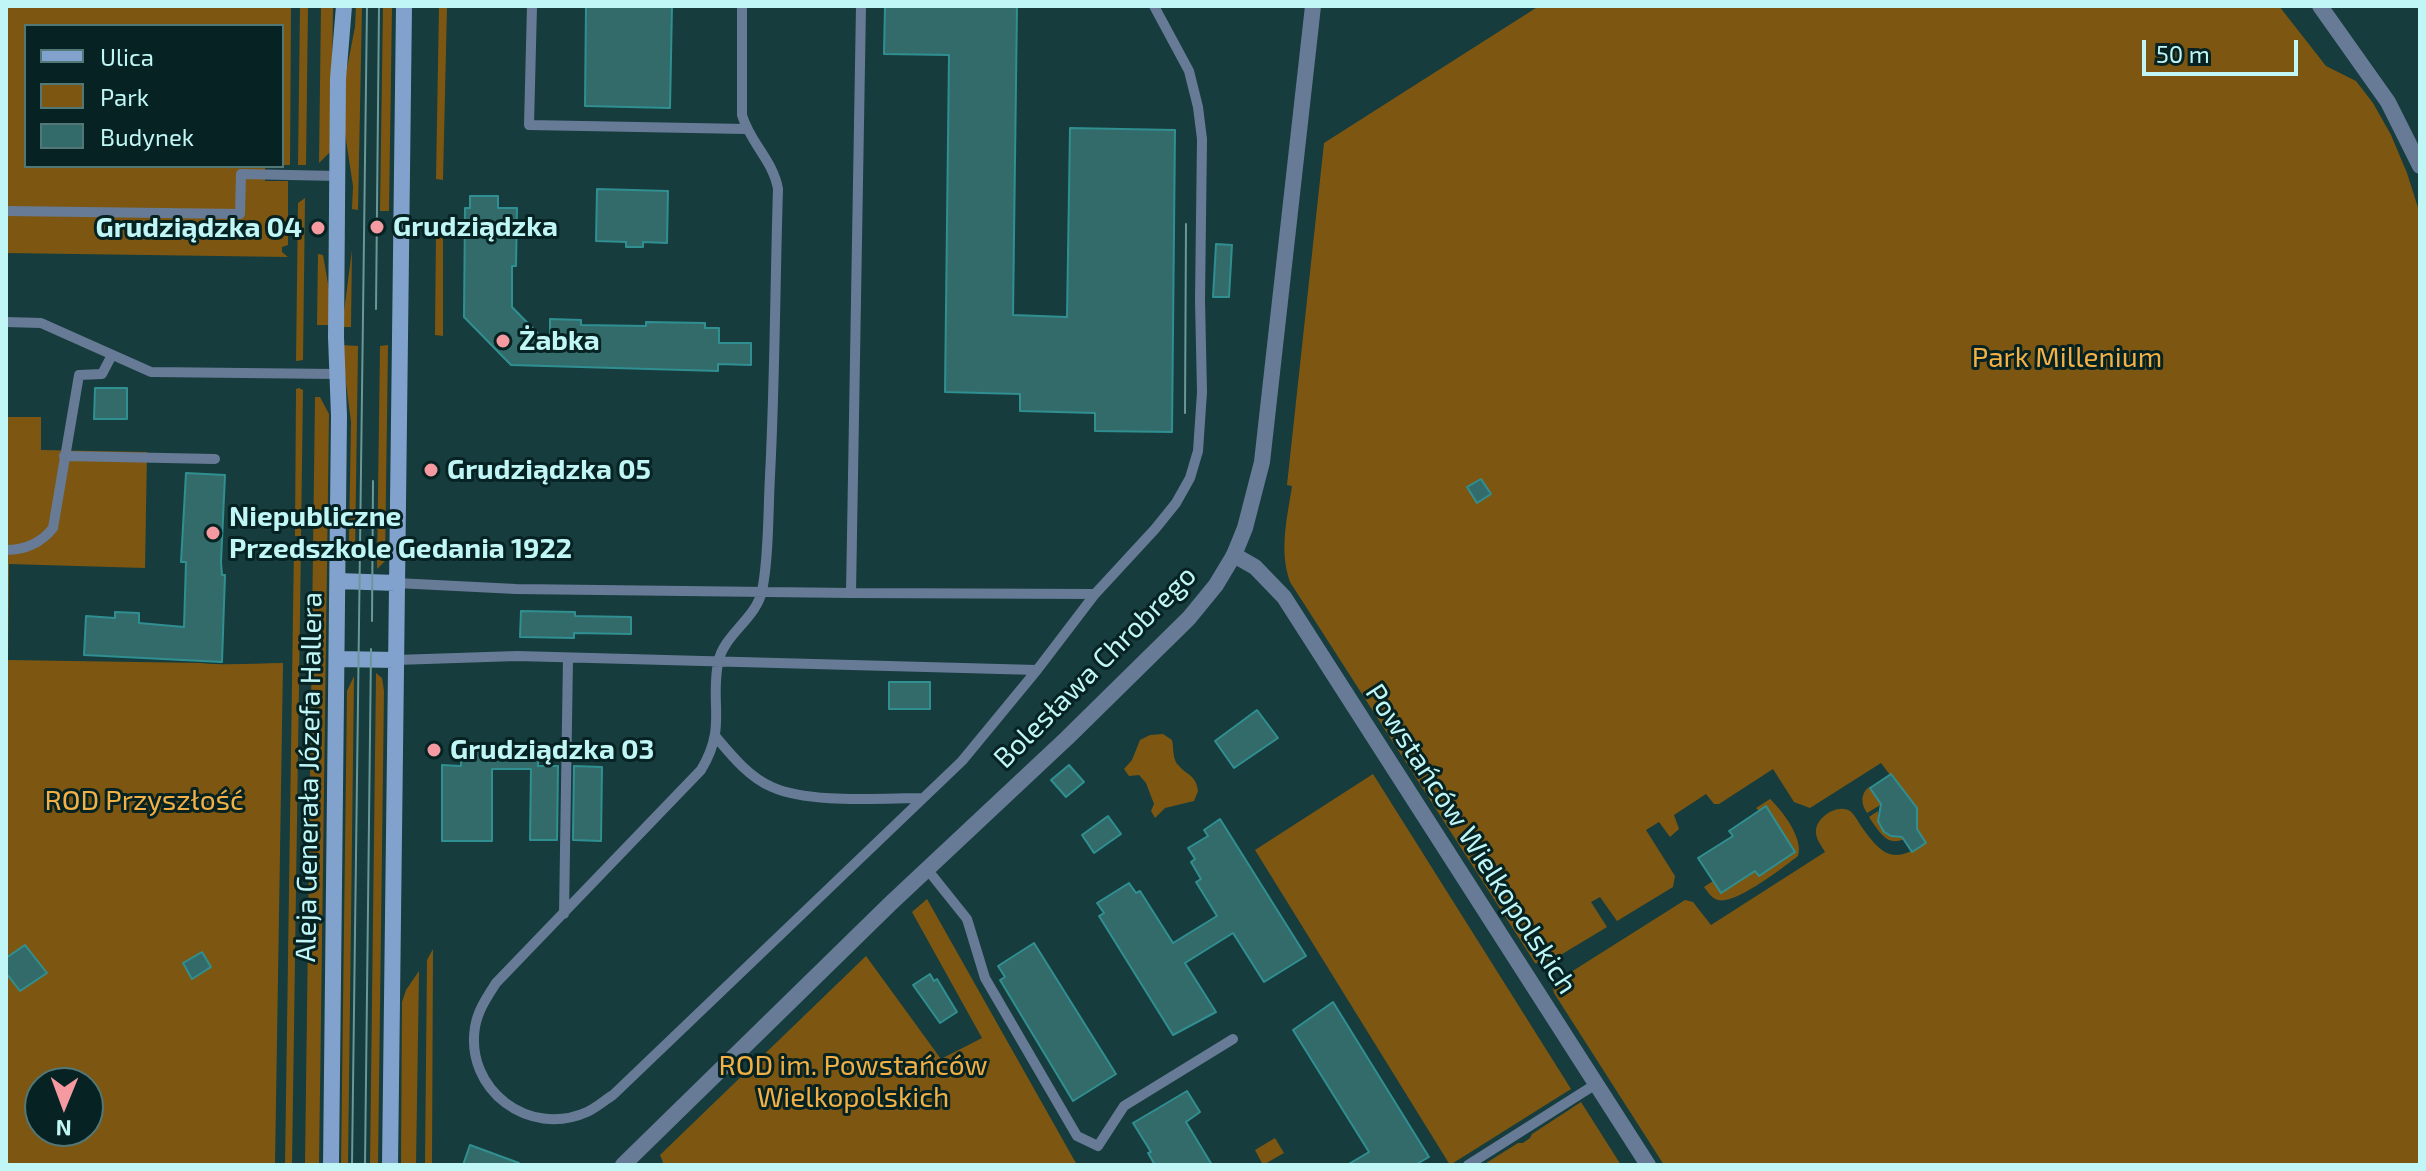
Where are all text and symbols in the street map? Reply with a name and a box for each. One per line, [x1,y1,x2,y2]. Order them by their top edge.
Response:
legend [24,24,284,168]
scale bar [2146,24,2302,74]
text: 50 m [2156,39,2210,68]
text: Ulica [100,42,154,71]
text: Park [100,82,149,111]
text: Budynek [100,122,194,151]
place label: Grudziądzka [393,210,558,244]
place label: Grudziądzka 04 [96,211,302,245]
marker: Grudziądzka [368,218,386,236]
marker: Grudziądzka 04 [309,219,327,237]
place label: Żabka [519,324,600,358]
marker: Żabka [494,332,512,350]
park label: Park Millenium [1972,341,2162,375]
place label: Grudziądzka 05 [447,453,651,487]
marker: Grudziądzka 05 [422,461,440,479]
place label: Niepubliczne Przedszkole Gedania 1922 [229,500,572,566]
marker: Niepubliczne Przedszkole Gedania 1922 [204,524,222,542]
street label: Bolesława Chrobrego [987,559,1203,775]
street label: Aleja Generała Józefa Hallera [289,592,329,962]
street label: Powstańców Wielkopolskich [1358,678,1584,1000]
place label: Grudziądzka 03 [450,733,654,767]
marker: Grudziądzka 03 [425,741,443,759]
park label: ROD Przyszłość [44,784,244,818]
park label: ROD im. Powstańców Wielkopolskich [718,1049,988,1115]
north arrow [24,1067,104,1147]
text: N [55,1116,72,1142]

